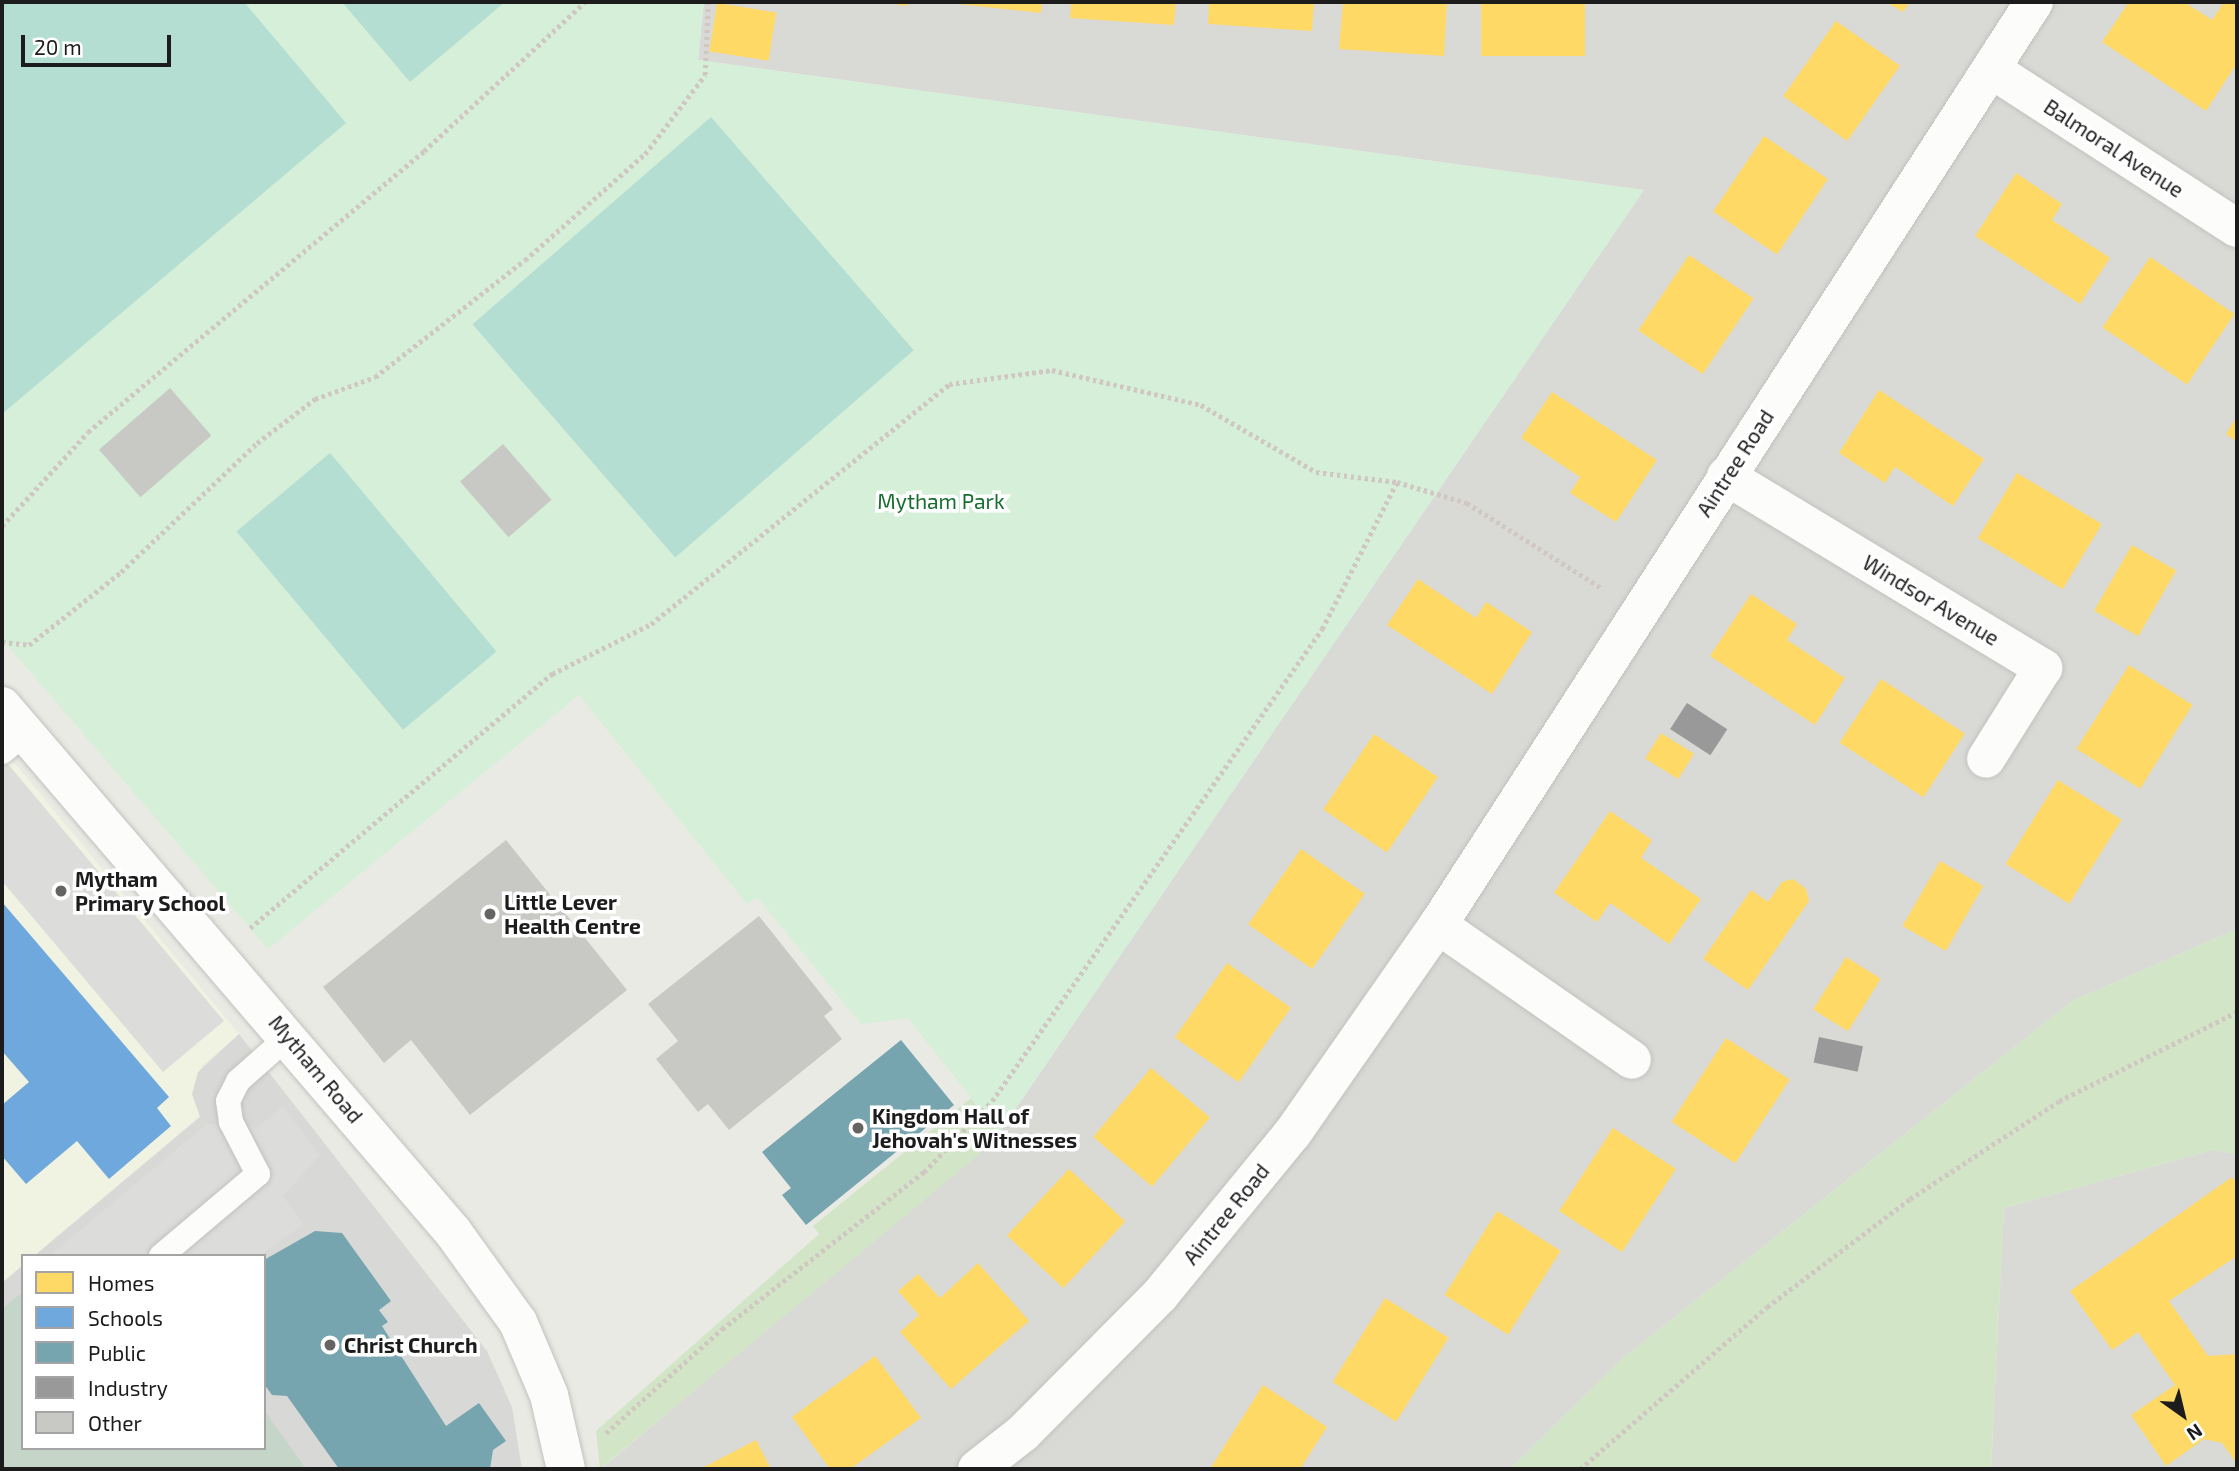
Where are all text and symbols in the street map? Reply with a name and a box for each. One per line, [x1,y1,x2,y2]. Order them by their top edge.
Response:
scale bar [24,21,175,65]
text: 20 m [34,34,82,59]
street label: Balmoral Avenue [2039,93,2189,203]
street label: Aintree Road [1691,405,1779,521]
park label: Mytham Park [877,488,1005,514]
street label: Windsor Avenue [1858,549,2004,651]
place label: Mytham Primary School [75,866,226,916]
marker: Mytham Primary School [53,883,69,899]
place label: Little Lever Health Centre [504,889,641,939]
marker: Little Lever Health Centre [482,906,498,922]
street label: Mytham Road [264,1010,368,1128]
place label: Kingdom Hall of Jehovah's Witnesses [872,1103,1077,1153]
marker: Kingdom Hall of Jehovah's Witnesses [850,1120,866,1136]
street label: Aintree Road [1178,1159,1274,1269]
legend [21,1254,266,1450]
text: Homes [88,1270,154,1295]
text: Schools [88,1305,163,1330]
place label: Christ Church [344,1332,478,1358]
marker: Christ Church [322,1337,338,1353]
text: Public [88,1340,146,1365]
text: Industry [88,1375,168,1400]
north arrow [2148,1380,2218,1450]
text: Other [88,1410,142,1435]
text: N [2183,1419,2207,1446]

